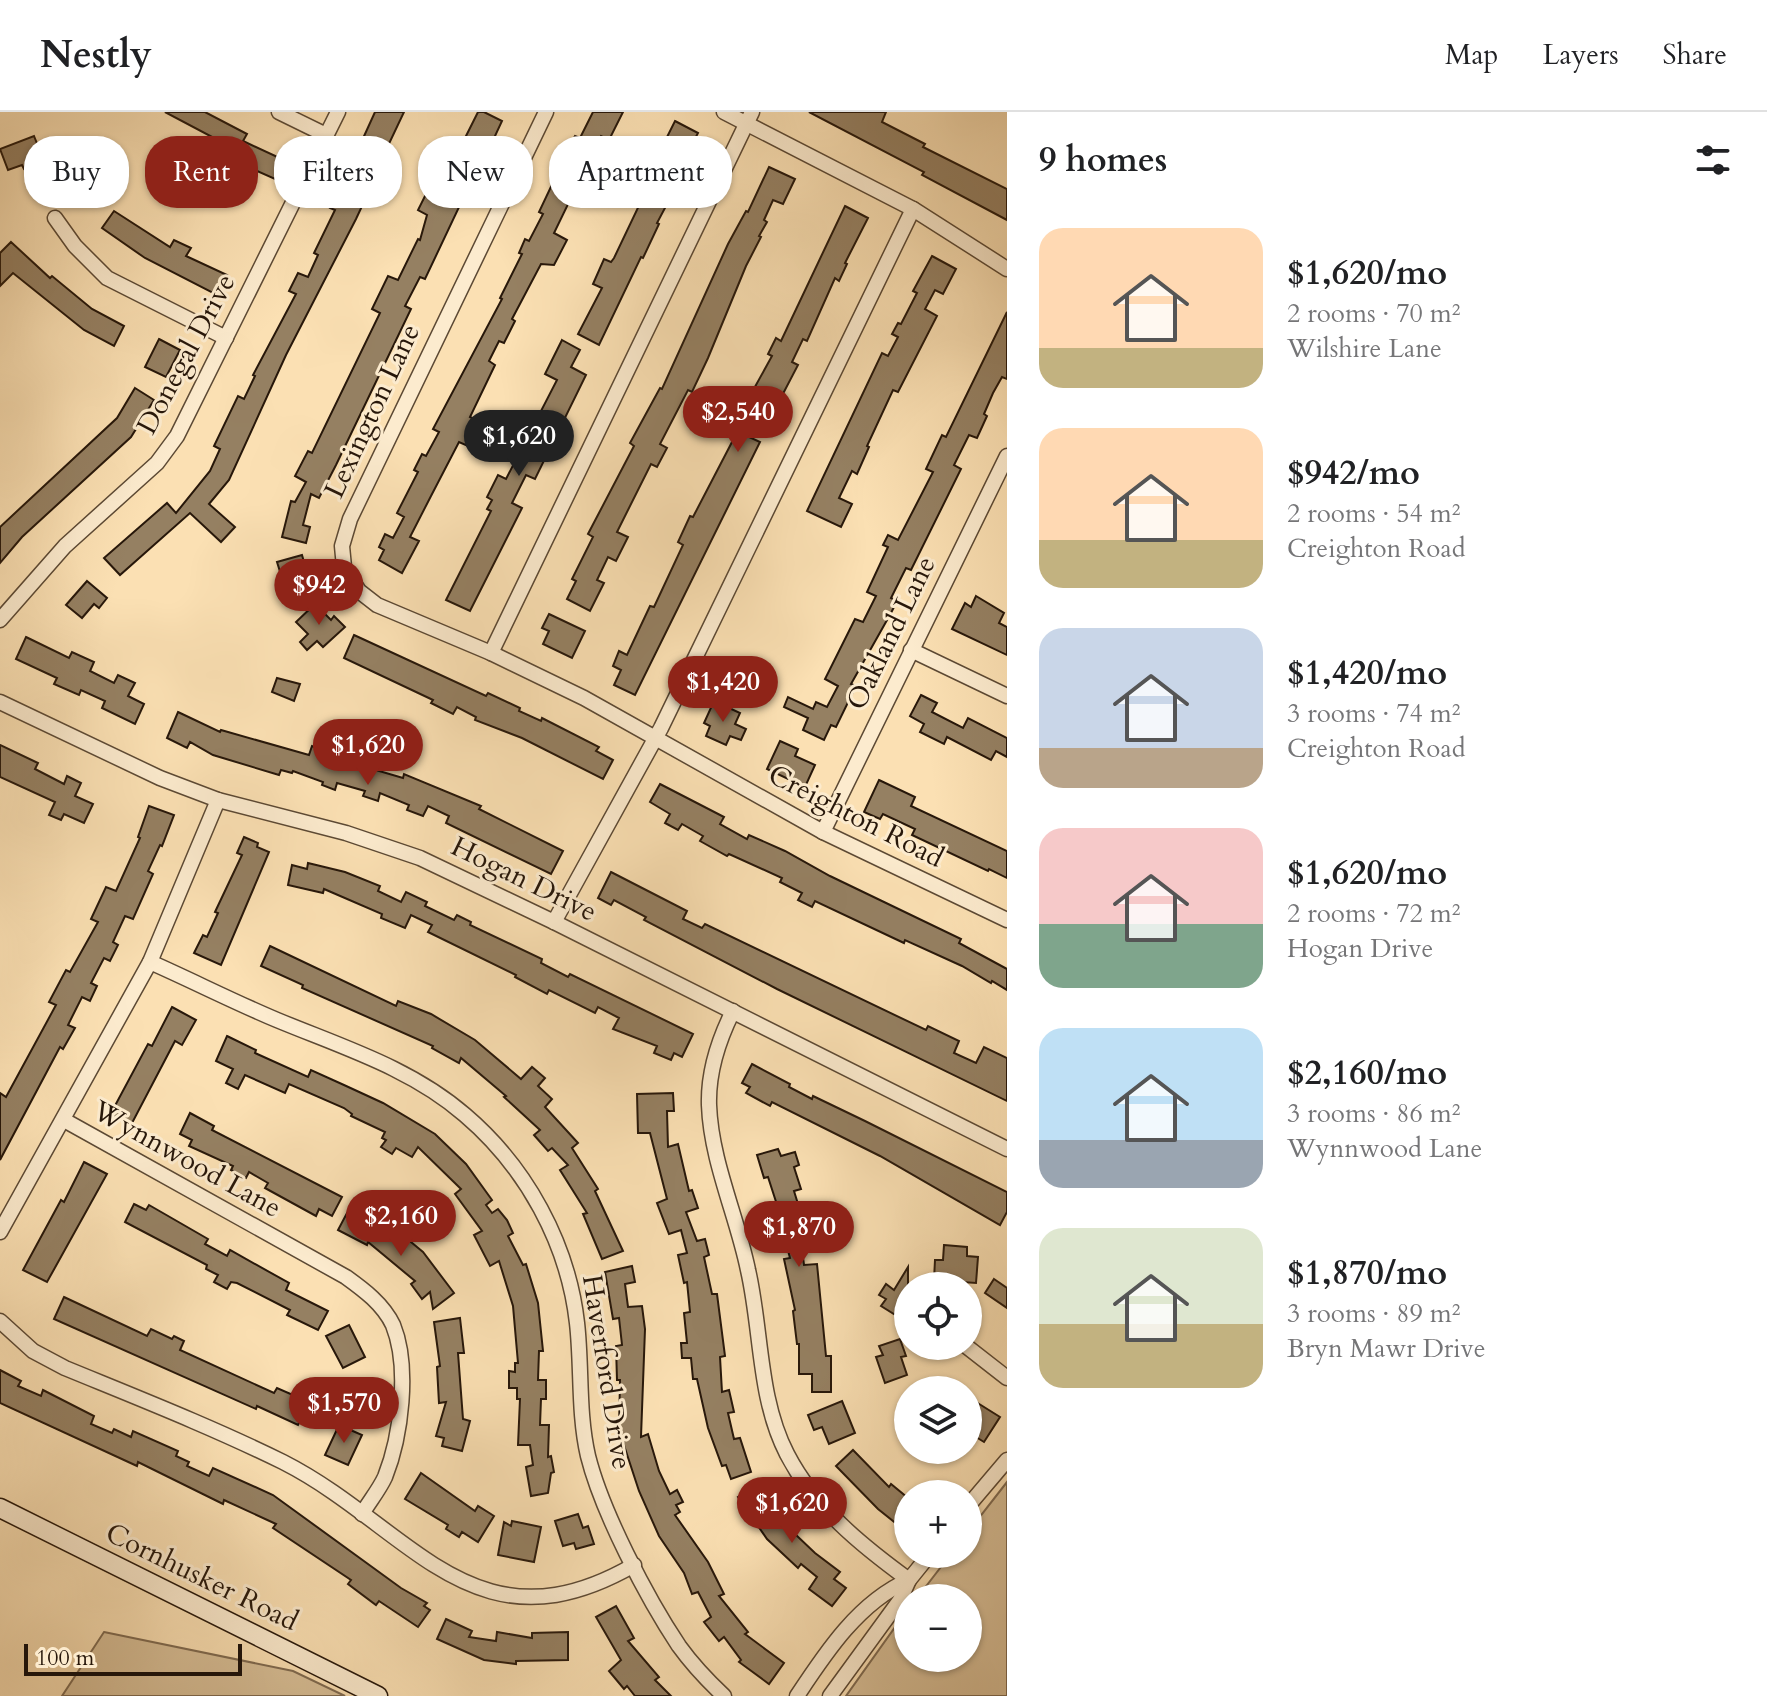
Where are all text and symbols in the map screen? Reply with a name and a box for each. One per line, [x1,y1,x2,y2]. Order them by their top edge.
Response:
text: Nestly [40,29,152,81]
text: Map [1445,36,1498,74]
text: Layers [1542,36,1619,74]
text: Share [1663,36,1727,74]
chip: Buy [24,136,129,208]
chip: Rent [145,136,258,208]
chip: Filters [274,136,402,208]
chip: New [418,136,533,208]
chip: Apartment [549,136,732,208]
text: 9 homes [1039,137,1167,183]
icon: filters [1691,138,1735,182]
text: $1,620/mo [1287,250,1447,296]
icon: home [1103,260,1199,356]
street label: Donegal Drive [128,267,244,441]
text: 2 rooms · 70 m² [1287,296,1460,331]
street label: Lexington Lane [315,318,429,504]
text: Wilshire Lane [1287,331,1442,366]
pin: $2,540 [673,386,803,454]
text: $2,540 [701,394,775,429]
pin: $1,620 [454,410,584,478]
text: $1,620 [482,418,556,453]
text: $942/mo [1287,450,1420,496]
icon: home [1103,460,1199,556]
text: 2 rooms · 54 m² [1287,496,1460,531]
text: Creighton Road [1287,531,1466,566]
street label: Oakland Lane [837,550,945,716]
pin: $942 [272,559,366,627]
text: $942 [292,567,346,602]
text: $1,420/mo [1287,650,1447,696]
pin: $1,420 [658,656,788,724]
icon: home [1103,660,1199,756]
text: $1,420 [686,664,760,699]
text: 3 rooms · 74 m² [1287,696,1460,731]
pin: $1,620 [303,719,433,787]
text: $1,620 [331,727,405,762]
text: Creighton Road [1287,731,1466,766]
street label: Creighton Road [762,755,950,877]
street label: Hogan Drive [445,827,603,931]
text: $1,620/mo [1287,850,1447,896]
icon: home [1103,860,1199,956]
text: 2 rooms · 72 m² [1287,896,1460,931]
text: Hogan Drive [1287,931,1433,966]
text: $2,160/mo [1287,1050,1447,1096]
icon: home [1103,1060,1199,1156]
street label: Wynnwood Lane [85,1091,288,1227]
text: 3 rooms · 86 m² [1287,1096,1460,1131]
text: Wynnwood Lane [1287,1131,1482,1166]
pin: $2,160 [336,1190,466,1258]
text: $2,160 [364,1198,438,1233]
pin: $1,870 [734,1201,864,1269]
text: $1,870 [762,1209,836,1244]
text: $1,870/mo [1287,1250,1447,1296]
icon: home [1103,1260,1199,1356]
street label: Haverford Drive [573,1272,641,1472]
map controls [894,1272,982,1672]
button: locate [894,1272,982,1360]
text: 3 rooms · 89 m² [1287,1296,1460,1331]
text: Bryn Mawr Drive [1287,1331,1486,1366]
button: layers [894,1376,982,1464]
pin: $1,570 [279,1377,409,1445]
text: $1,570 [307,1385,381,1420]
pin: $1,620 [727,1477,857,1545]
button: + [894,1480,982,1568]
text: $1,620 [755,1485,829,1520]
street label: Cornhusker Road [99,1514,305,1640]
button: − [894,1584,982,1672]
scale bar [24,1640,242,1676]
text: 100 m [36,1643,94,1673]

